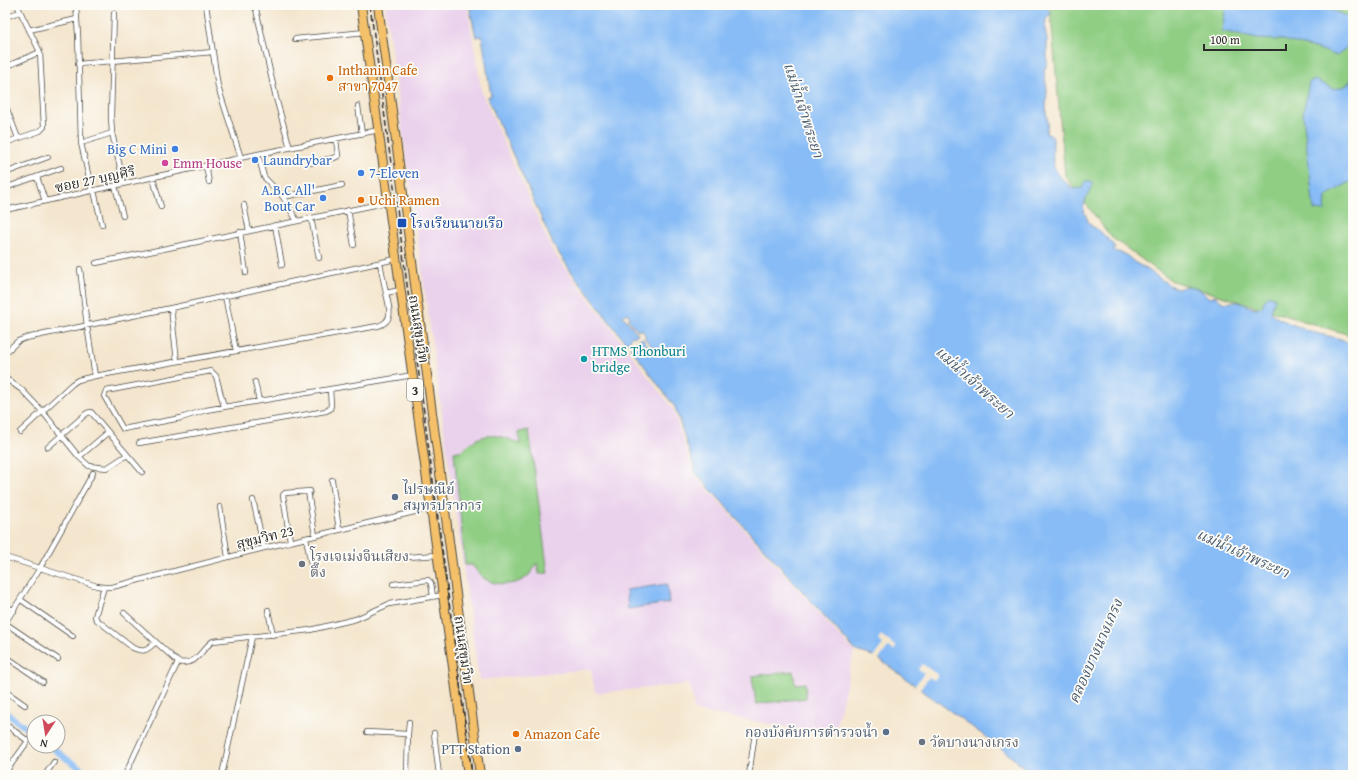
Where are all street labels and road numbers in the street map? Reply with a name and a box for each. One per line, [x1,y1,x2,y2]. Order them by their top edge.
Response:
street label: ซอย 27 บุญศิริ [53,161,137,197]
street label: ถนนสุขุมวิท [404,293,434,365]
road number: 3 [407,379,423,401]
street label: สุขุมวิท 23 [234,520,296,554]
street label: ถนนสุขุมวิท [449,614,479,686]

